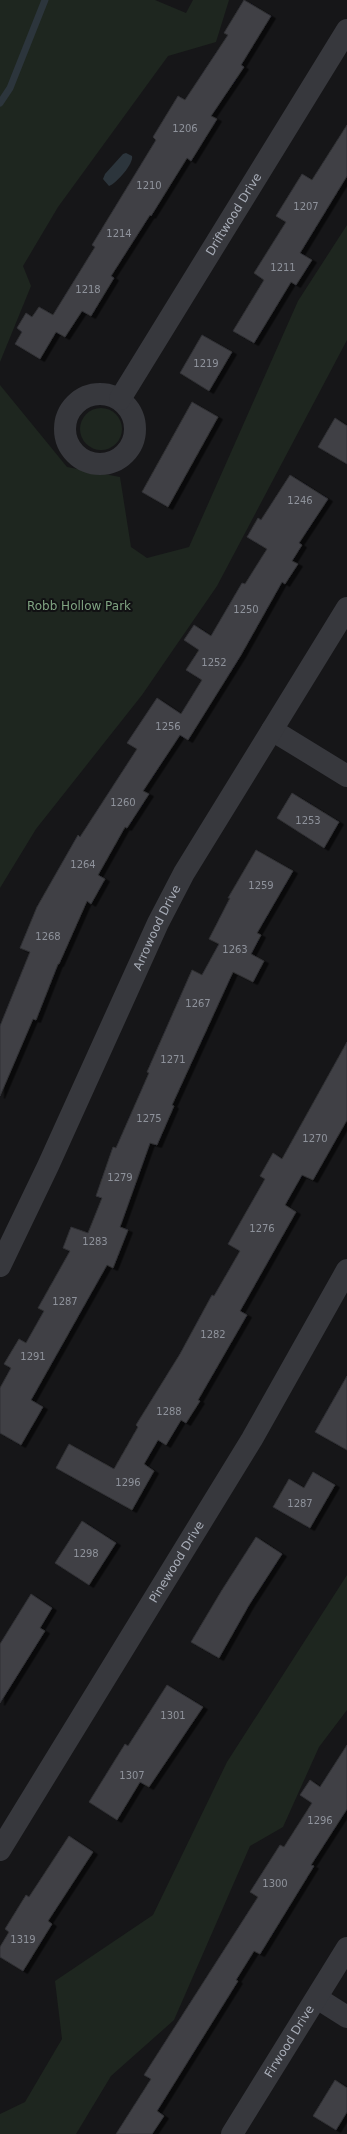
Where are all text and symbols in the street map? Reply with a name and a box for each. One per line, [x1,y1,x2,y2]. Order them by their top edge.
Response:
house number: 1206 [172,123,198,134]
street label: Driftwood Drive [203,170,264,258]
house number: 1210 [136,180,162,191]
house number: 1207 [293,201,319,212]
house number: 1214 [106,228,132,239]
house number: 1211 [270,262,296,273]
house number: 1218 [75,284,101,295]
house number: 1219 [193,358,219,369]
house number: 1246 [287,495,313,506]
park label: Robb Hollow Park [27,599,131,613]
house number: 1250 [233,604,259,615]
house number: 1252 [201,657,227,668]
house number: 1256 [155,721,181,732]
house number: 1260 [110,797,136,808]
house number: 1253 [295,815,321,826]
house number: 1264 [70,859,96,870]
house number: 1259 [248,880,274,891]
street label: Arrowood Drive [131,883,184,972]
house number: 1268 [35,931,61,942]
house number: 1263 [222,944,248,955]
house number: 1267 [185,998,211,1009]
house number: 1271 [160,1054,186,1065]
house number: 1275 [136,1113,162,1124]
house number: 1270 [302,1133,328,1144]
house number: 1279 [107,1172,133,1183]
house number: 1276 [249,1223,275,1234]
house number: 1283 [82,1236,108,1247]
house number: 1287 [52,1296,78,1307]
house number: 1282 [200,1329,226,1340]
house number: 1291 [20,1351,46,1362]
house number: 1288 [156,1406,182,1417]
house number: 1296 [115,1477,141,1488]
house number: 1287 [287,1498,313,1509]
street label: Pinewood Drive [146,1518,207,1605]
house number: 1298 [73,1548,99,1559]
house number: 1301 [160,1710,186,1721]
house number: 1307 [119,1770,145,1781]
house number: 1296 [307,1815,333,1826]
house number: 1300 [262,1878,288,1889]
house number: 1319 [10,1934,36,1945]
street label: Firwood Drive [262,2003,317,2080]

